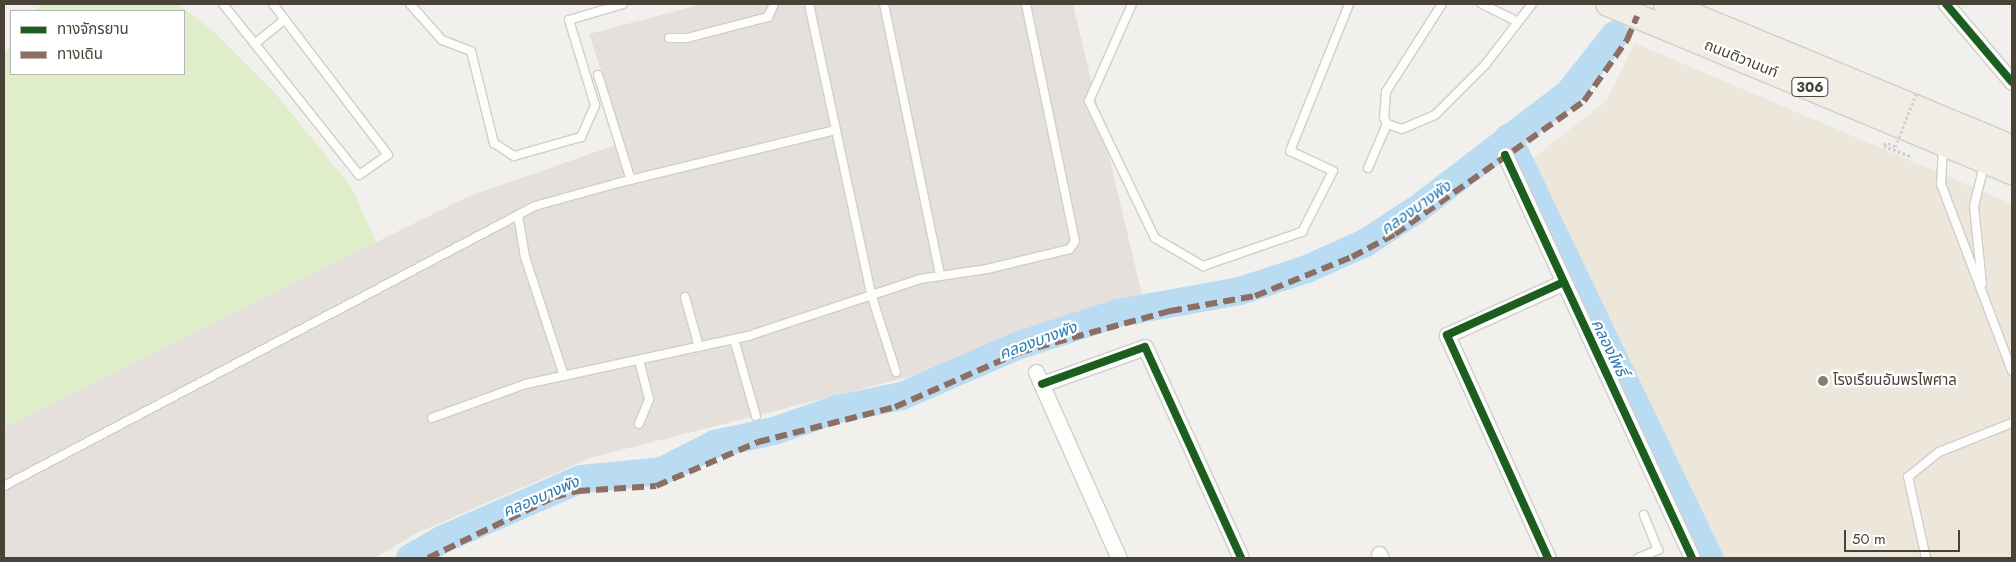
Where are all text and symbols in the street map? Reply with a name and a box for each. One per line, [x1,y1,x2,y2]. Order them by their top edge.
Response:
legend [10,10,185,75]
text: ทางจักรยาน [57,18,129,40]
street label: ถนนติวานนท์ [1701,36,1781,82]
text: ทางเดิน [57,43,103,65]
road number: 306 [1791,75,1829,98]
water label: คลองบางพัง [1377,177,1455,239]
water label: คลองโพธิ์ [1587,316,1631,380]
water label: คลองบางพัง [997,318,1079,364]
place label: โรงเรียนอัมพรไพศาล [1833,372,1957,390]
marker: โรงเรียนอัมพรไพศาล [1817,375,1829,387]
water label: คลองบางพัง [500,472,582,522]
scale bar [1846,520,1962,552]
text: 50 m [1852,528,1886,550]

